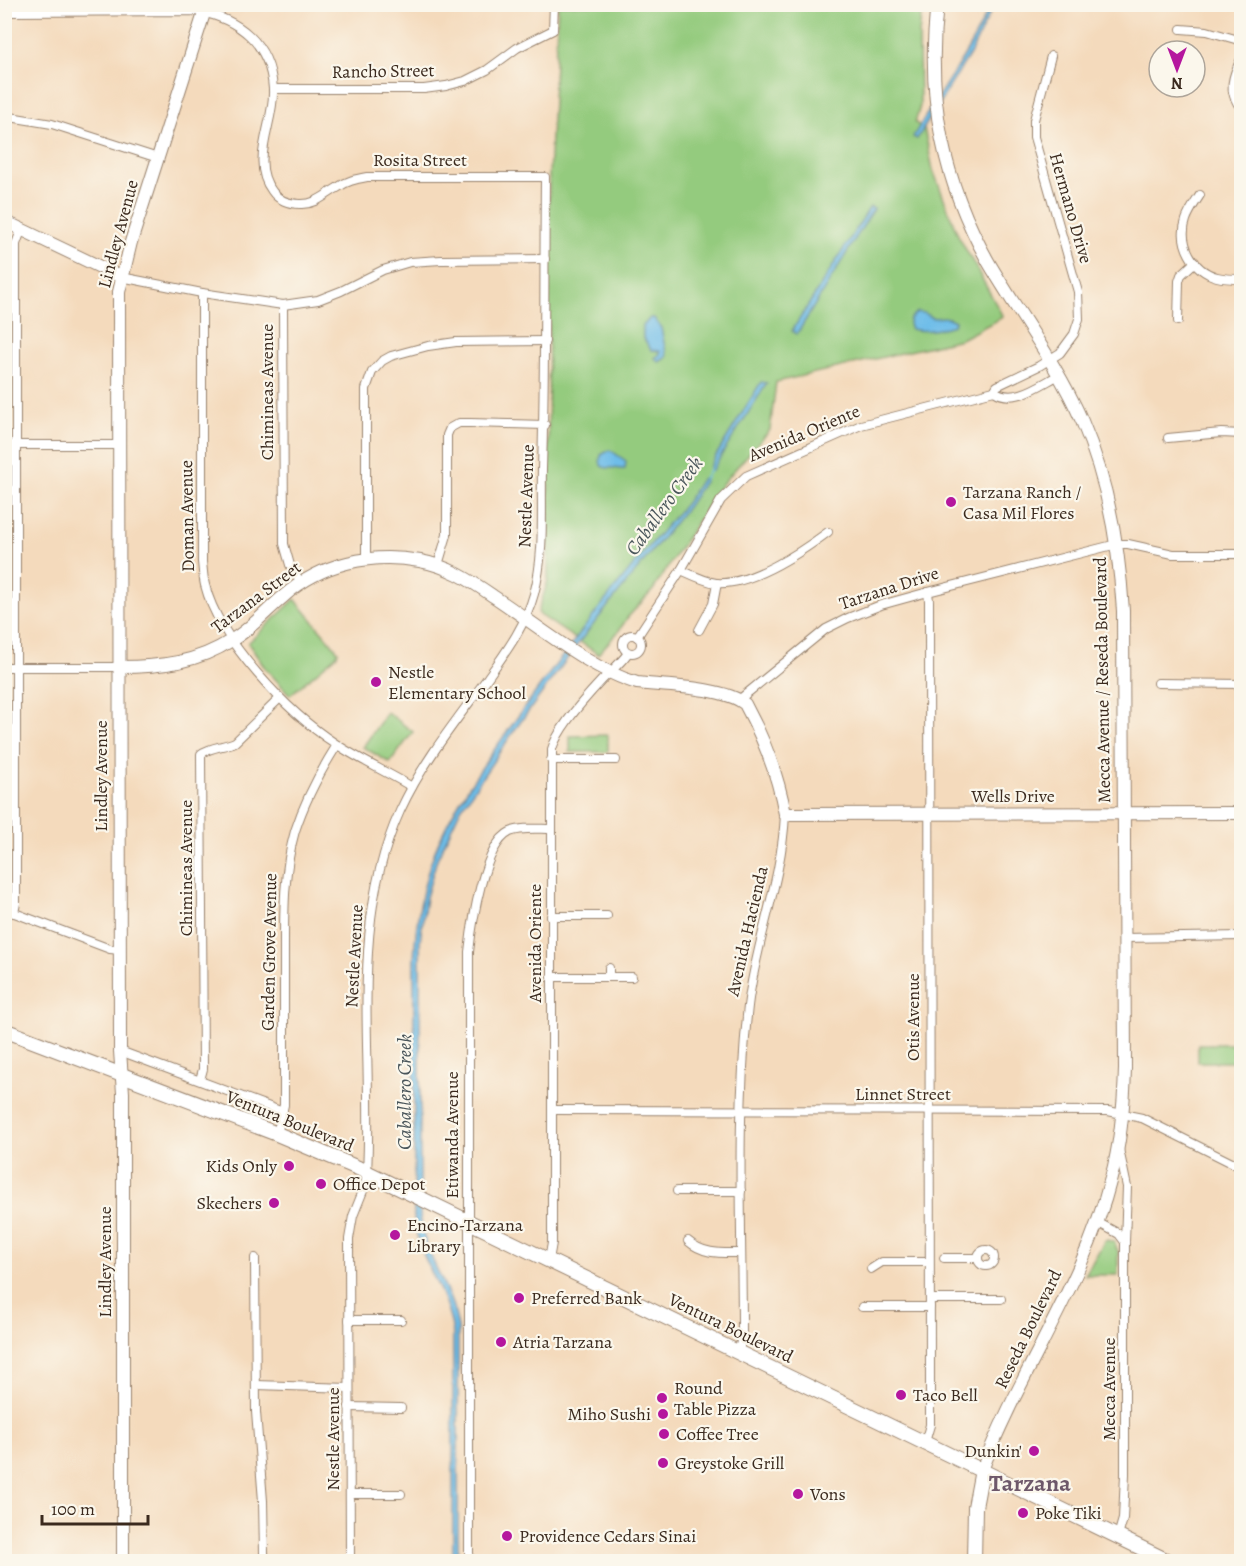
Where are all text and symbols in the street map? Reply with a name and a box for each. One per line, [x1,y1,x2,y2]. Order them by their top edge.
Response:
north arrow [1147,39,1207,99]
street label: Rancho Street [331,58,435,84]
text: N [1171,72,1183,94]
street label: Rosita Street [373,148,467,172]
street label: Hermano Drive [1044,150,1098,266]
street label: Lindley Avenue [92,177,144,291]
street label: Chimineas Avenue [255,324,279,460]
street label: Avenida Oriente [744,399,863,468]
street label: Nestle Avenue [512,444,540,548]
water label: Caballero Creek [619,451,709,561]
street label: Doman Avenue [174,460,200,572]
place label: Tarzana Ranch / Casa Mil Flores [963,480,1081,525]
marker: Tarzana Ranch / Casa Mil Flores [944,495,958,509]
street label: Tarzana Street [206,555,306,639]
street label: Mecca Avenue / Reseda Boulevard [1088,556,1116,803]
street label: Tarzana Drive [836,561,942,615]
place label: Nestle Elementary School [388,660,526,705]
marker: Nestle Elementary School [369,675,383,689]
street label: Lindley Avenue [89,720,113,832]
street label: Wells Drive [970,784,1055,808]
street label: Chimineas Avenue [174,800,198,936]
street label: Avenida Hacienda [720,863,774,999]
street label: Garden Grove Avenue [256,873,282,1031]
street label: Avenida Oriente [523,884,547,1003]
street label: Nestle Avenue [339,904,369,1008]
street label: Otis Avenue [901,973,925,1061]
water label: Caballero Creek [391,1034,418,1150]
street label: Etiwanda Avenue [440,1071,464,1199]
street label: Linnet Street [855,1082,951,1106]
street label: Ventura Boulevard [221,1084,358,1158]
place label: Kids Only [205,1154,278,1178]
marker: Kids Only [282,1159,296,1173]
place label: Office Depot [333,1172,426,1196]
marker: Office Depot [314,1177,328,1191]
place label: Skechers [197,1191,262,1215]
marker: Skechers [267,1196,281,1210]
street label: Lindley Avenue [93,1206,117,1318]
place label: Encino-Tarzana Library [407,1213,524,1258]
marker: Encino-Tarzana Library [388,1228,402,1242]
street label: Reseda Boulevard [989,1265,1067,1393]
place label: Preferred Bank [531,1286,642,1310]
street label: Ventura Boulevard [664,1287,798,1369]
marker: Preferred Bank [512,1291,526,1305]
place label: Atria Tarzana [512,1330,613,1354]
marker: Atria Tarzana [494,1335,508,1349]
street label: Mecca Avenue [1097,1337,1121,1441]
place label: Round Table Pizza [674,1376,757,1421]
place label: Taco Bell [913,1383,978,1407]
street label: Nestle Avenue [321,1387,345,1491]
marker: Taco Bell [894,1388,908,1402]
marker: Round Table Pizza [655,1391,669,1405]
place label: Miho Sushi [568,1402,651,1426]
marker: Miho Sushi [656,1407,670,1421]
place label: Coffee Tree [676,1422,759,1446]
marker: Coffee Tree [657,1427,671,1441]
place label: Dunkin' [964,1439,1022,1463]
marker: Dunkin' [1027,1444,1041,1458]
place label: Greystoke Grill [675,1451,785,1475]
marker: Greystoke Grill [656,1456,670,1470]
district label: Tarzana [989,1467,1071,1499]
place label: Vons [809,1482,846,1506]
marker: Vons [791,1487,805,1501]
scale bar [42,1488,148,1526]
text: 100 m [51,1497,95,1521]
place label: Poke Tiki [1035,1501,1102,1525]
marker: Poke Tiki [1016,1506,1030,1520]
place label: Providence Cedars Sinai [519,1524,696,1548]
marker: Providence Cedars Sinai [500,1529,514,1543]

